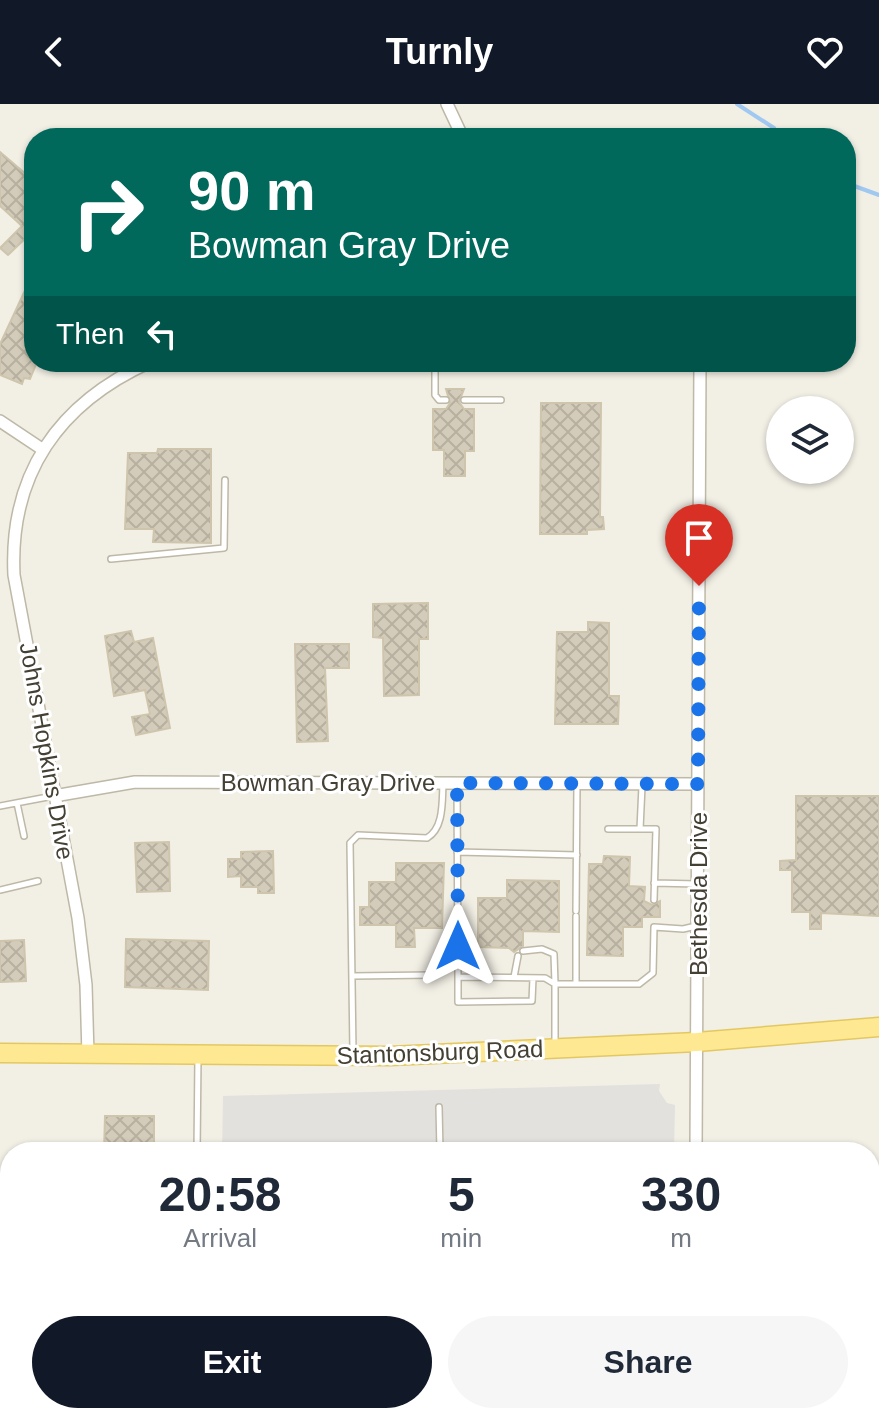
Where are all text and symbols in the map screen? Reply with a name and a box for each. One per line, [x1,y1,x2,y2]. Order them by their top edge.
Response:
icon: back [32,30,76,74]
icon: heart [803,30,847,74]
text: Turnly [386,31,493,72]
text: 90 m [188,159,316,222]
icon: right [56,160,160,264]
text: Bowman Gray Drive [188,225,510,266]
icon: left [140,312,184,356]
text: Then [56,317,124,350]
map controls [766,396,854,484]
button: layers [766,396,854,484]
pin [665,504,733,586]
icon: arrive [677,516,721,560]
street label: Johns Hopkins Drive [15,640,79,862]
street label: Bowman Gray Drive [221,769,435,796]
street label: Bethesda Drive [685,812,712,976]
position arrow [416,904,500,988]
street label: Stantonsburg Road [336,1035,544,1069]
text: 20:58 [159,1168,282,1221]
text: 5 [448,1168,475,1221]
text: 330 [641,1168,721,1221]
text: Arrival [183,1223,257,1253]
text: min [440,1223,482,1253]
text: m [670,1223,692,1253]
button: Exit [32,1316,432,1408]
button: Share [448,1316,848,1408]

